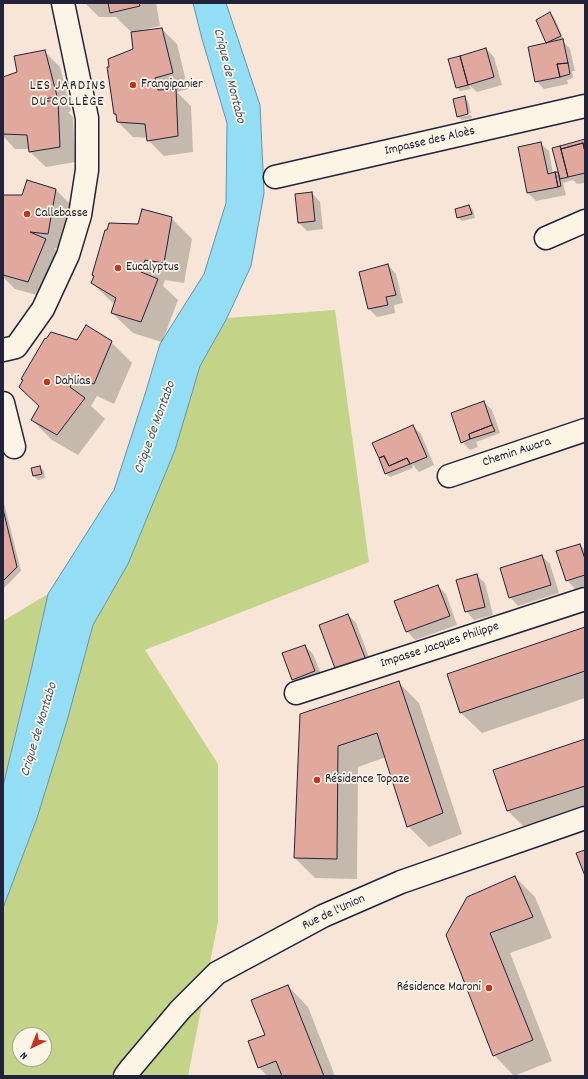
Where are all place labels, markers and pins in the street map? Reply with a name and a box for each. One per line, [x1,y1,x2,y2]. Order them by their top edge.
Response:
place label: Frangipanier [141,77,203,93]
marker: Frangipanier [128,80,138,90]
place label: Callebasse [35,206,88,222]
marker: Callebasse [22,209,32,219]
place label: Eucalyptus [126,260,179,276]
marker: Eucalyptus [113,263,123,273]
place label: Dahlias [55,374,91,390]
marker: Dahlias [42,377,52,387]
place label: Résidence Topaze [325,772,409,788]
marker: Résidence Topaze [312,775,322,785]
place label: Résidence Maroni [397,980,481,996]
marker: Résidence Maroni [484,983,494,993]

